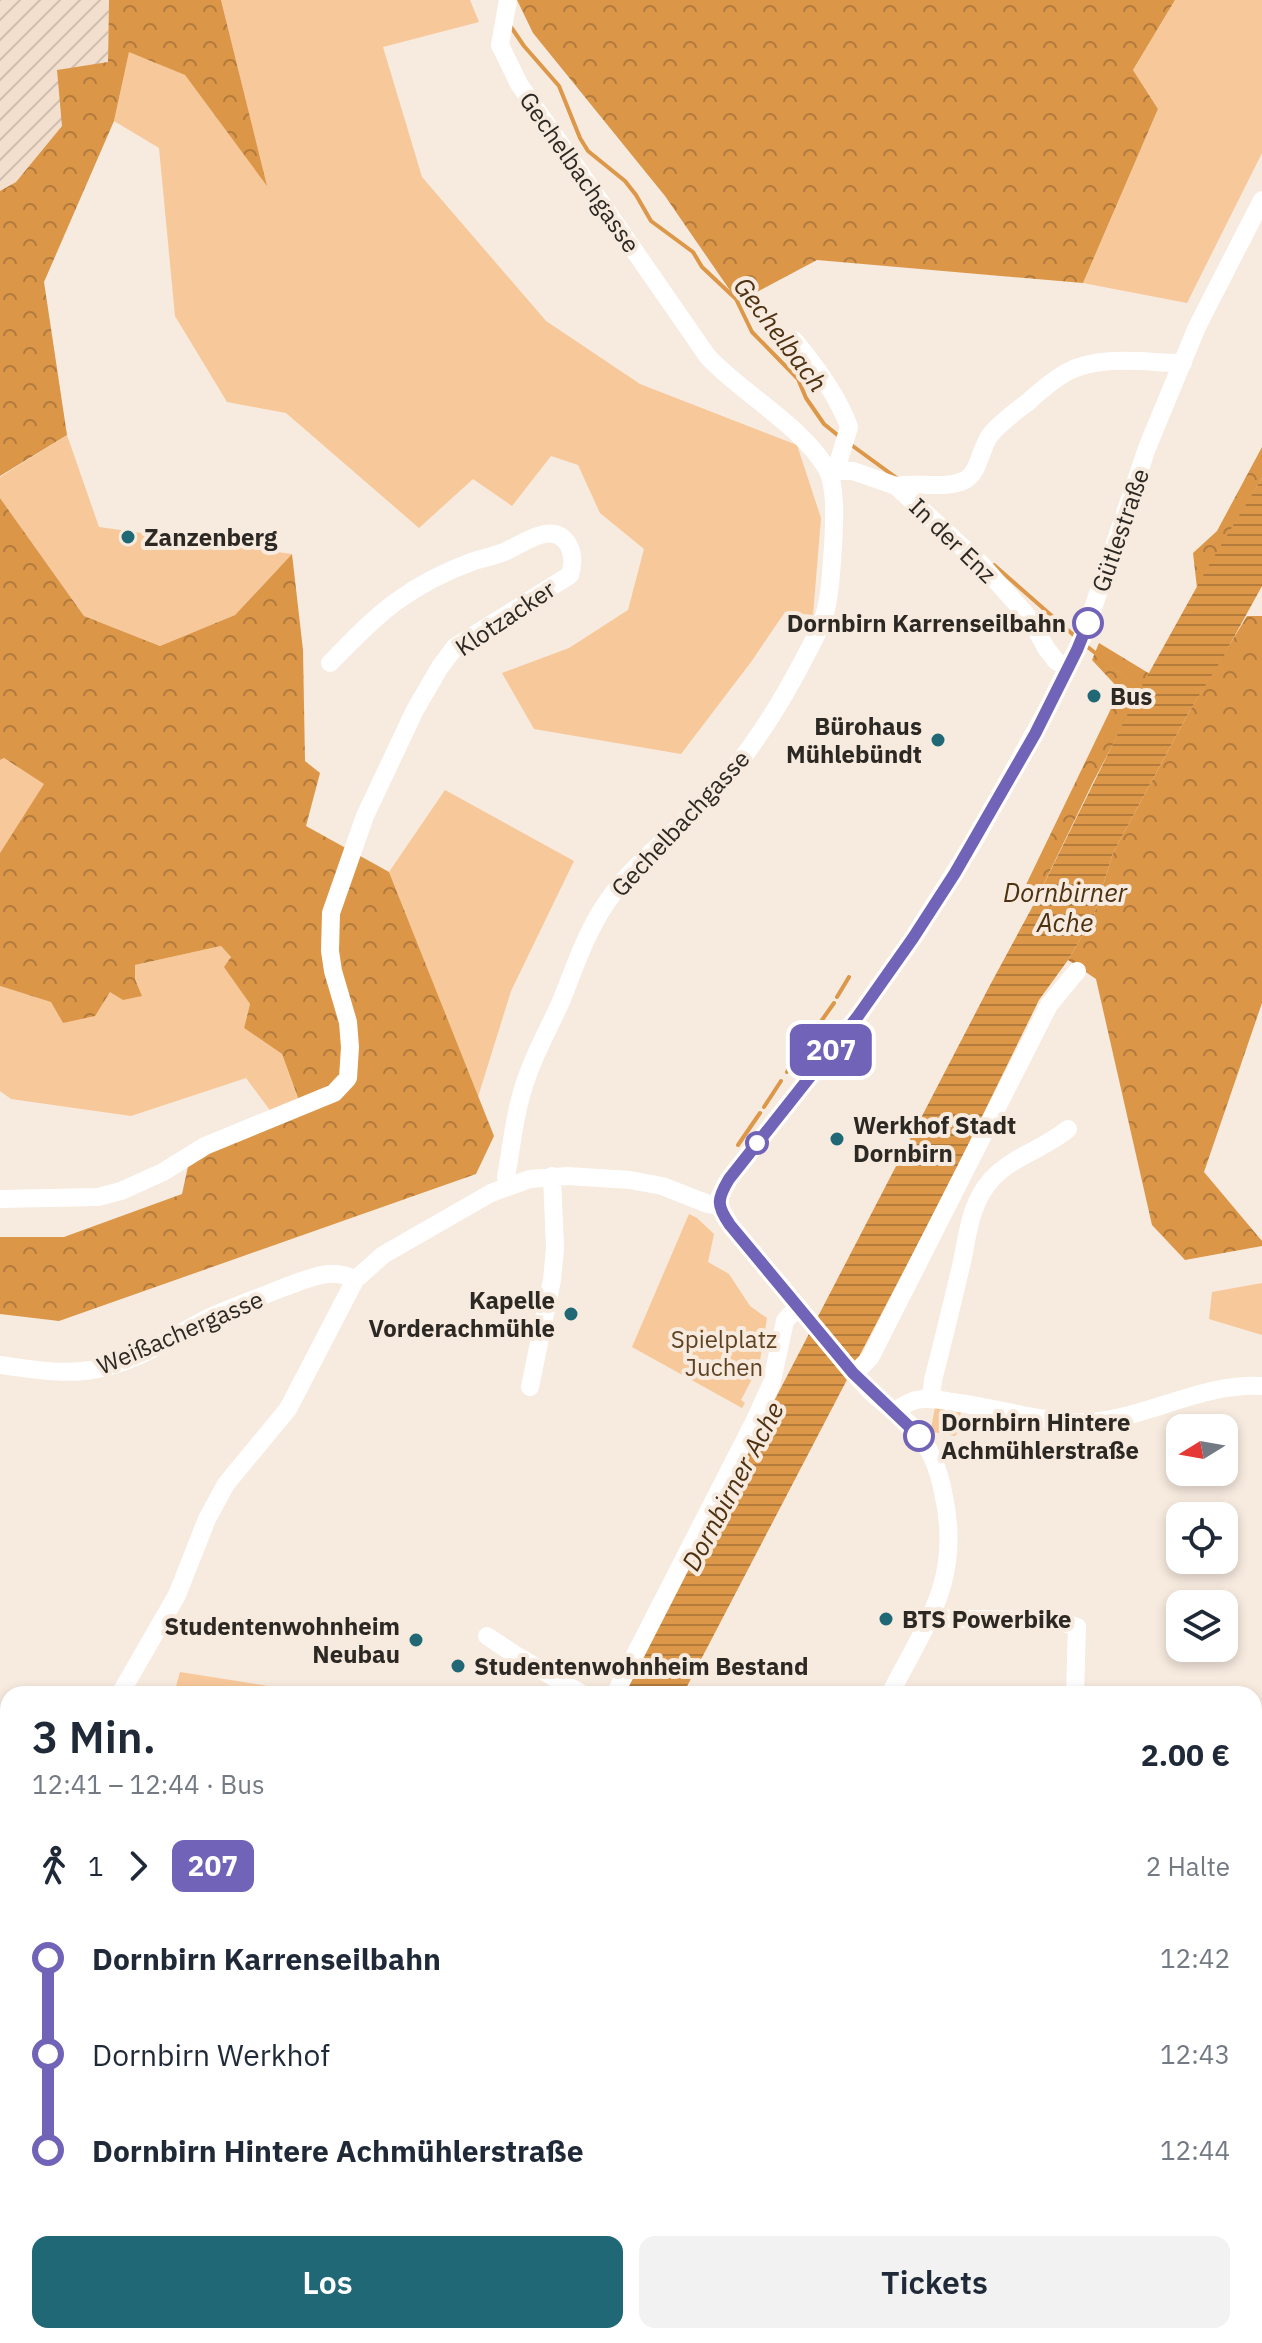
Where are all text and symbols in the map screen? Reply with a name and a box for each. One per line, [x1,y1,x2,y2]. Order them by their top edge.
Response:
street label: Gechelbachgasse [513,85,647,259]
water label: Gechelbach [727,270,835,398]
street label: Gütlestraße [1084,464,1156,596]
street label: In der Enz [903,491,1003,589]
place label: Zanzenberg [144,521,278,553]
marker: Zanzenberg [119,528,137,546]
street label: Klotzacker [449,573,561,663]
place label: Dornbirn Karrenseilbahn [787,607,1066,639]
marker: Dornbirn Karrenseilbahn [1073,608,1103,638]
place label: Bus [1110,680,1152,712]
marker: Bus [1085,687,1103,705]
place label: Bürohaus Mühlebündt [786,710,922,770]
marker: Bürohaus Mühlebündt [929,731,947,749]
street label: Gechelbachgasse [604,743,756,903]
water label: Dornbirner Ache [1003,875,1129,939]
line badge: 207 [785,1024,877,1076]
text: 207 [806,1031,856,1068]
place label: Werkhof Stadt Dornbirn [853,1109,1016,1169]
marker: Werkhof Stadt Dornbirn [828,1130,846,1148]
unlabelled marker [746,1132,768,1154]
street label: Weißachergasse [92,1283,268,1381]
place label: Kapelle Vorderachmühle [368,1284,555,1344]
marker: Kapelle Vorderachmühle [562,1305,580,1323]
park label: Spielplatz Juchen [671,1323,777,1383]
water label: Dornbirner Ache [673,1396,791,1576]
place label: Dornbirn Hintere Achmühlerstraße [941,1406,1139,1466]
north arrow [1166,1414,1238,1486]
map controls [1166,1414,1238,1662]
marker: Dornbirn Hintere Achmühlerstraße [904,1421,934,1451]
button: locate [1166,1502,1238,1574]
button: layers [1166,1590,1238,1662]
place label: BTS Powerbike [902,1603,1072,1635]
place label: Studentenwohnheim Neubau [164,1610,400,1670]
marker: BTS Powerbike [877,1610,895,1628]
marker: Studentenwohnheim Neubau [407,1631,425,1649]
place label: Studentenwohnheim Bestand [474,1650,809,1682]
marker: Studentenwohnheim Bestand [449,1657,467,1675]
text: 3 Min. [32,1708,156,1765]
text: 2.00 € [1141,1735,1230,1774]
text: 12:41 – 12:44 · Bus [32,1767,265,1801]
icon: walk [32,1844,76,1888]
icon: forward [116,1844,160,1888]
text: 207 [188,1847,238,1884]
text: 1 [88,1849,104,1883]
text: 2 Halte [1146,1849,1230,1883]
text: Dornbirn Karrenseilbahn [92,1939,441,1978]
text: 12:42 [1160,1941,1230,1975]
text: Dornbirn Werkhof [92,2035,330,2074]
text: 12:43 [1160,2037,1230,2071]
text: Dornbirn Hintere Achmühlerstraße [92,2131,584,2170]
text: 12:44 [1160,2133,1230,2167]
button: Los [32,2236,623,2328]
button: Tickets [639,2236,1230,2328]

